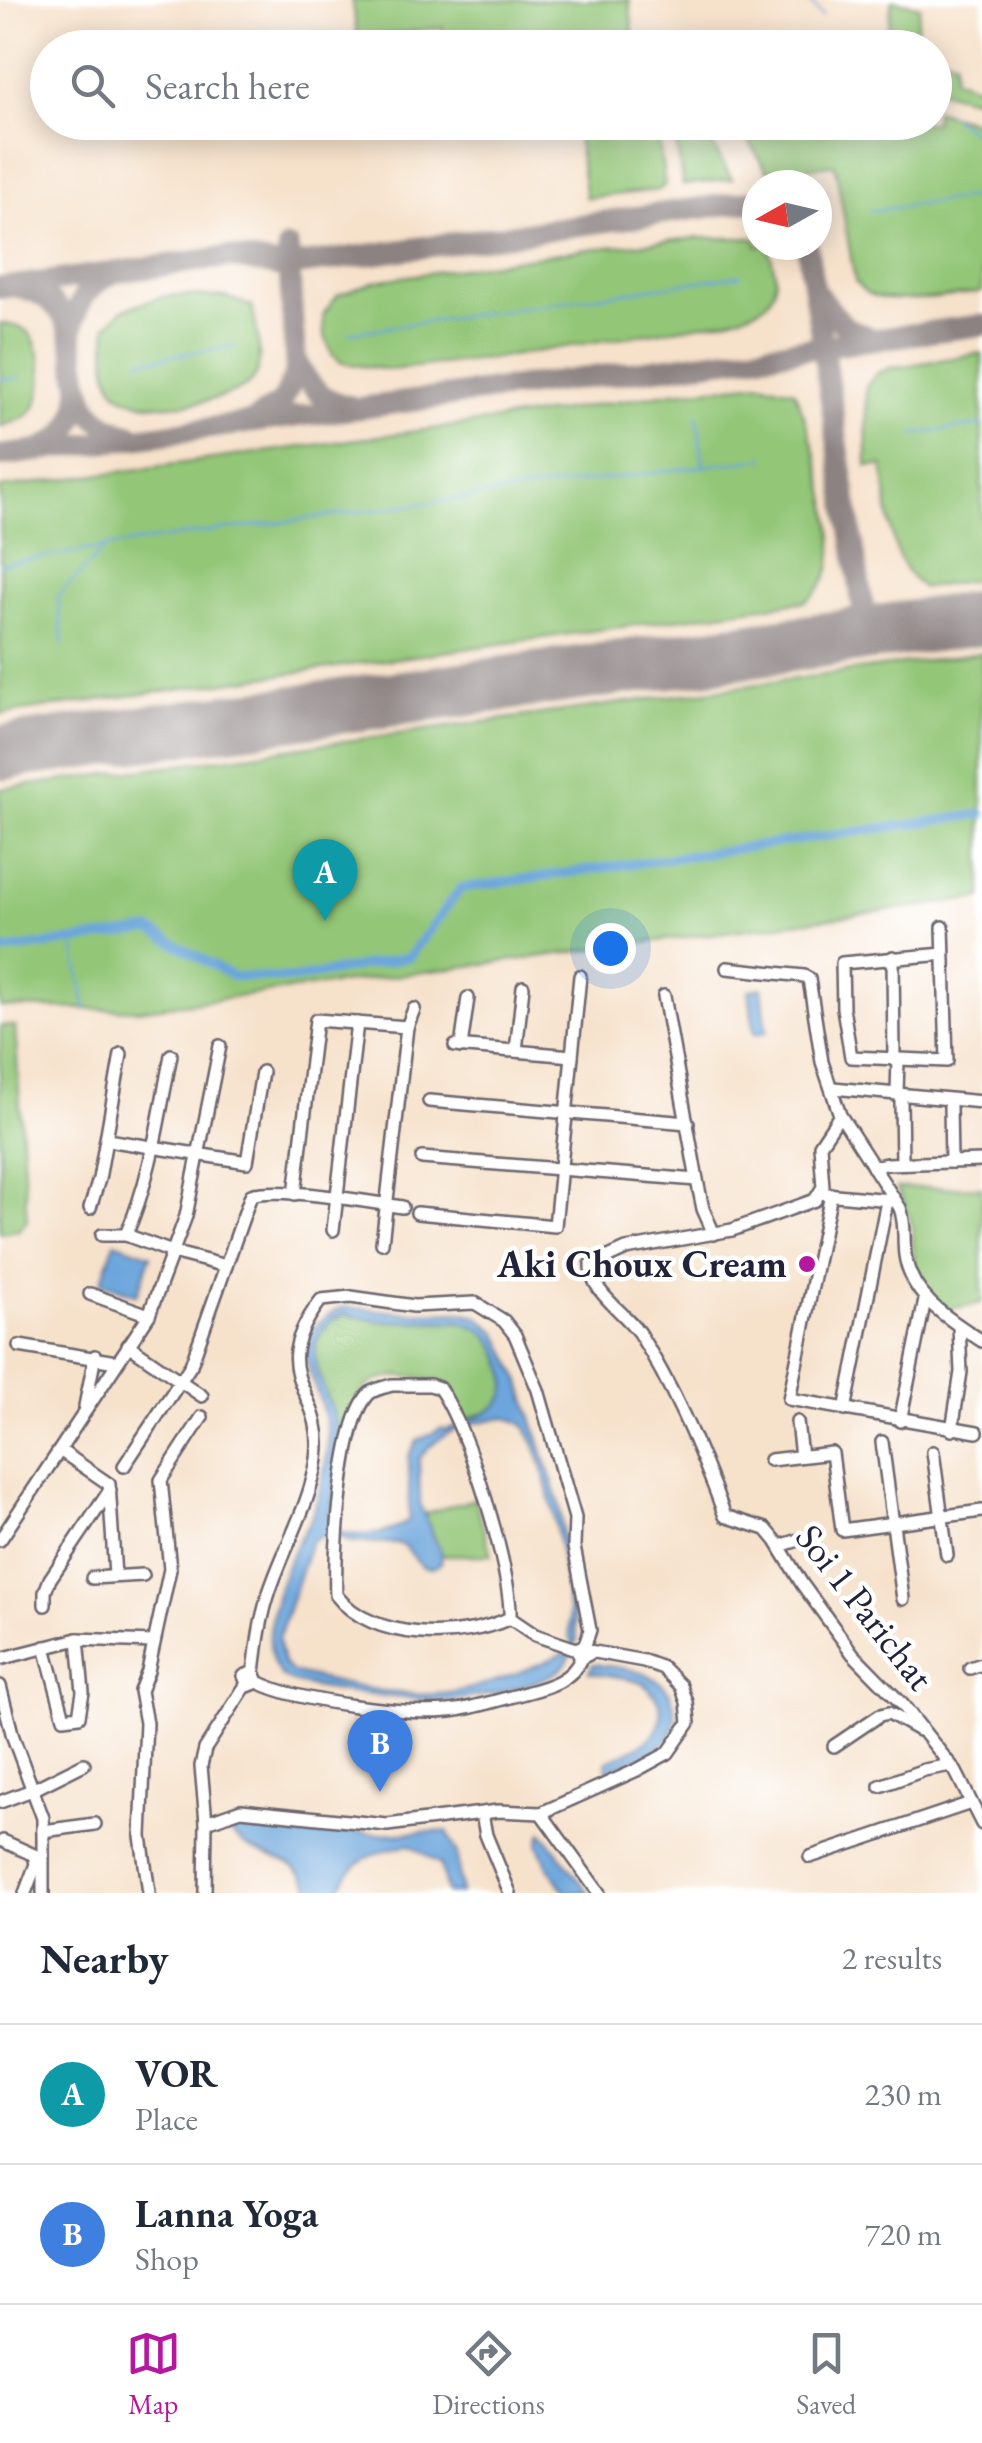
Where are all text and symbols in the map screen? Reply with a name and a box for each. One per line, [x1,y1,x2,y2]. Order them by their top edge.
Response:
search box [30,30,952,140]
icon: search [65,58,120,113]
text: Search here [145,61,310,110]
north arrow [742,170,832,260]
pin: A [292,838,358,921]
your location [585,923,636,974]
place label: Aki Choux Cream [496,1239,787,1288]
marker: Aki Choux Cream [796,1253,818,1275]
street label: Soi 1 Parichat [785,1514,946,1700]
pin: B [348,1710,412,1792]
text: Nearby [40,1931,169,1986]
text: 2 results [842,1937,942,1979]
text: VOR [135,2049,218,2098]
text: A [61,2073,84,2115]
text: 230 m [865,2073,942,2115]
text: Place [135,2098,198,2140]
text: Lanna Yoga [135,2189,318,2238]
text: B [62,2213,83,2255]
text: 720 m [865,2213,942,2255]
text: Shop [135,2238,199,2280]
tab: Map [126,2326,181,2422]
tab: Directions [432,2326,545,2422]
tab: Saved [796,2326,856,2422]

